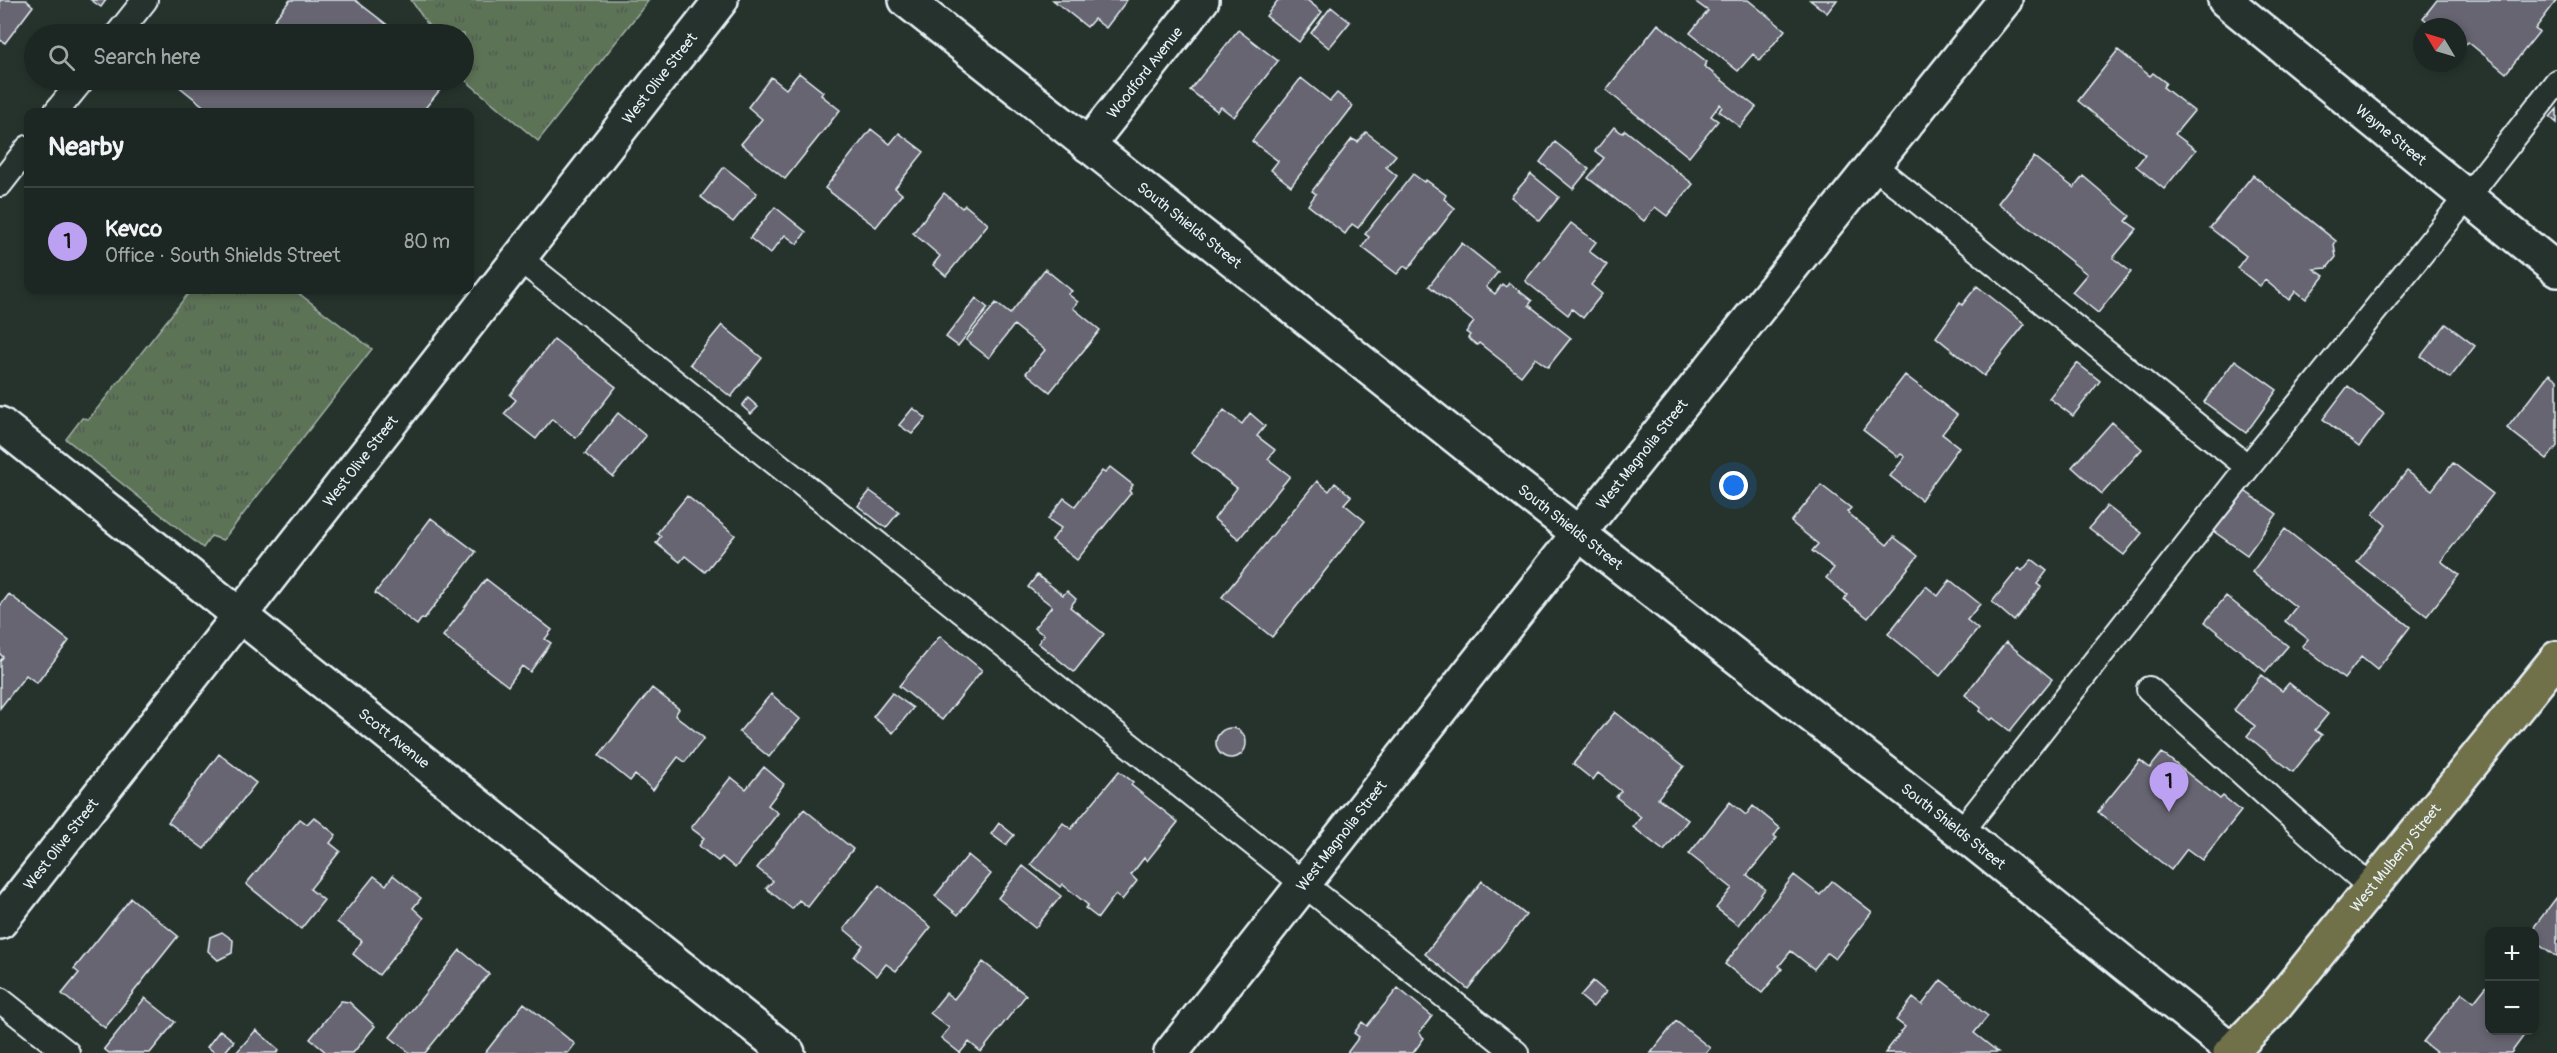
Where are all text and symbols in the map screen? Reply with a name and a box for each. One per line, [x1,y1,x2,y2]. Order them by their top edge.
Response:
north arrow [2413,18,2467,72]
street label: Woodford Avenue [1103,23,1187,122]
search box [24,24,474,90]
street label: West Olive Street [618,28,702,128]
icon: search [45,41,78,74]
text: Search here [93,43,200,71]
street label: Wayne Street [2352,100,2431,170]
text: Nearby [48,131,124,163]
street label: South Shields Street [1133,178,1246,273]
text: Kevco [105,215,162,243]
text: 1 [64,229,71,254]
text: 80 m [404,229,450,254]
text: Office · South Shields Street [105,243,340,268]
street label: West Magnolia Street [1592,394,1692,513]
street label: West Olive Street [319,411,403,511]
your location [1719,471,1748,500]
street label: South Shields Street [1514,480,1628,575]
street label: Scott Avenue [354,704,434,773]
pin: 1 [2150,762,2188,812]
street label: West Magnolia Street [1292,776,1391,895]
street label: South Shields Street [1897,779,2010,874]
street label: West Olive Street [19,794,103,893]
street label: West Mulberry Street [2346,799,2446,916]
map controls [2485,927,2539,1035]
button: + [2485,927,2539,981]
button: − [2485,981,2539,1035]

